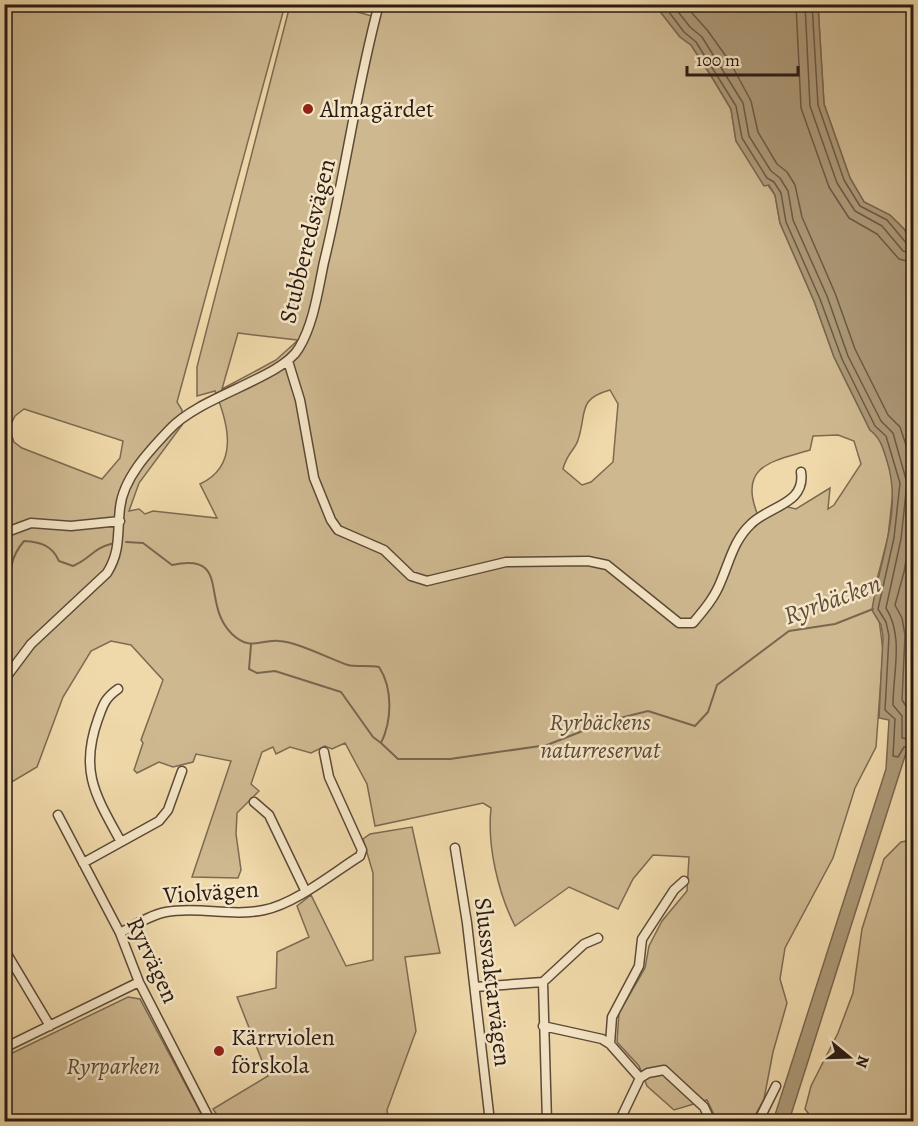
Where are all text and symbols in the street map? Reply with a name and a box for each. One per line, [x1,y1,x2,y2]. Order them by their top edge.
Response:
scale bar [687,39,798,77]
text: 100 m [696,48,740,72]
place label: Almagärdet [319,93,434,125]
marker: Almagärdet [301,102,315,116]
street label: Stubberedsvägen [271,155,343,327]
water label: Ryrbäcken [779,566,886,633]
park label: Ryrbäckens naturreservat [540,706,661,766]
street label: Violvägen [161,873,260,911]
street label: Slussvaktarvägen [467,896,519,1068]
street label: Ryrvägen [119,912,187,1008]
place label: Kärrviolen förskola [231,1021,335,1081]
north arrow [819,1027,879,1087]
marker: Kärrviolen förskola [212,1044,226,1058]
park label: Ryrparken [66,1050,160,1082]
text: N [850,1052,875,1071]

